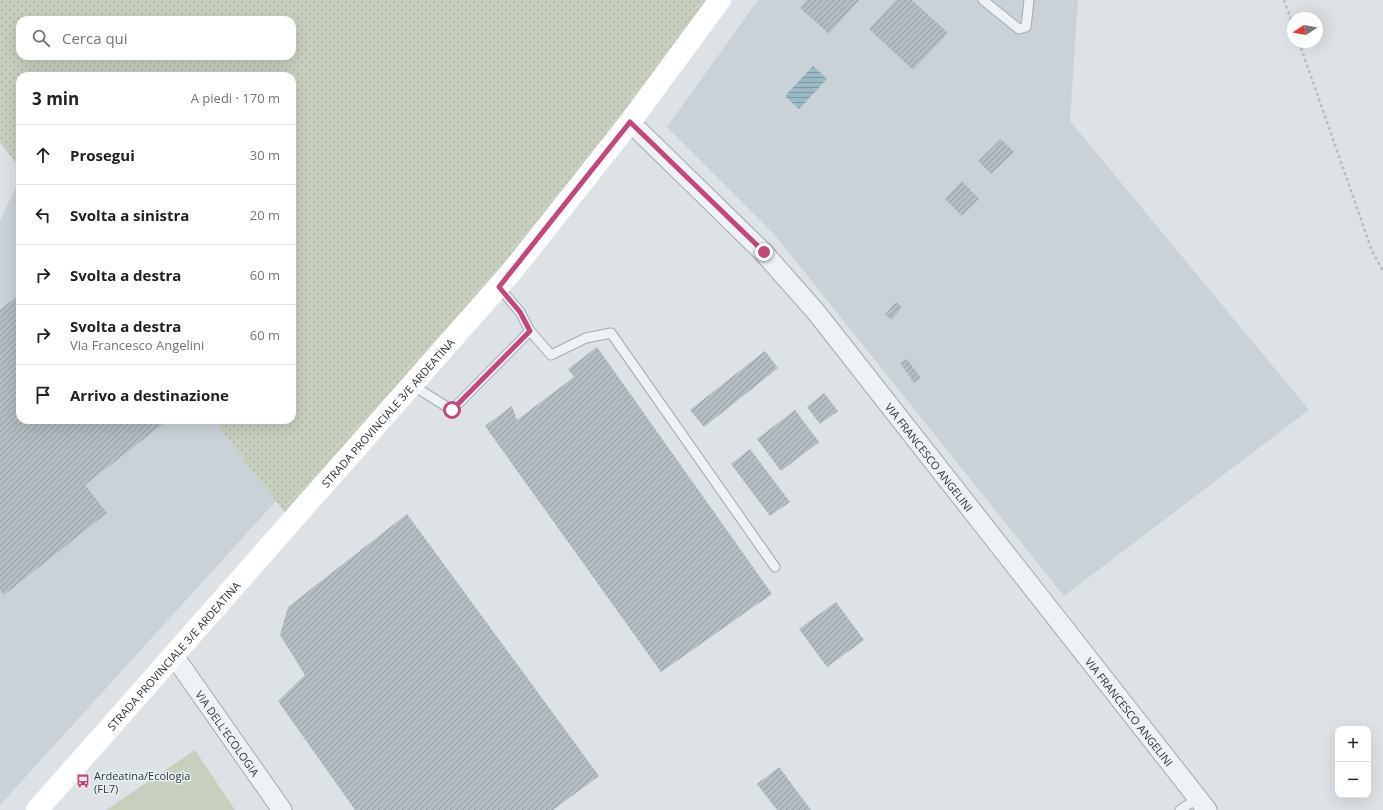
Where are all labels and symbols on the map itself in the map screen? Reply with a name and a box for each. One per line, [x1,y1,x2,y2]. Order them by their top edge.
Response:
north arrow [1287,12,1323,48]
route end [755,243,773,261]
street label: STRADA PROVINCIALE 3/E ARDEATINA [318,335,457,490]
street label: VIA FRANCESCO ANGELINI [882,399,977,514]
route start [443,401,461,419]
street label: STRADA PROVINCIALE 3/E ARDEATINA [103,578,243,733]
street label: VIA FRANCESCO ANGELINI [1082,654,1177,769]
street label: VIA DELL'ECOLOGIA [193,687,263,779]
place label: Ardeatina/Ecologia (FL7) [94,768,190,796]
bus stop icon: Ardeatina/Ecologia (FL7) [75,773,91,789]

